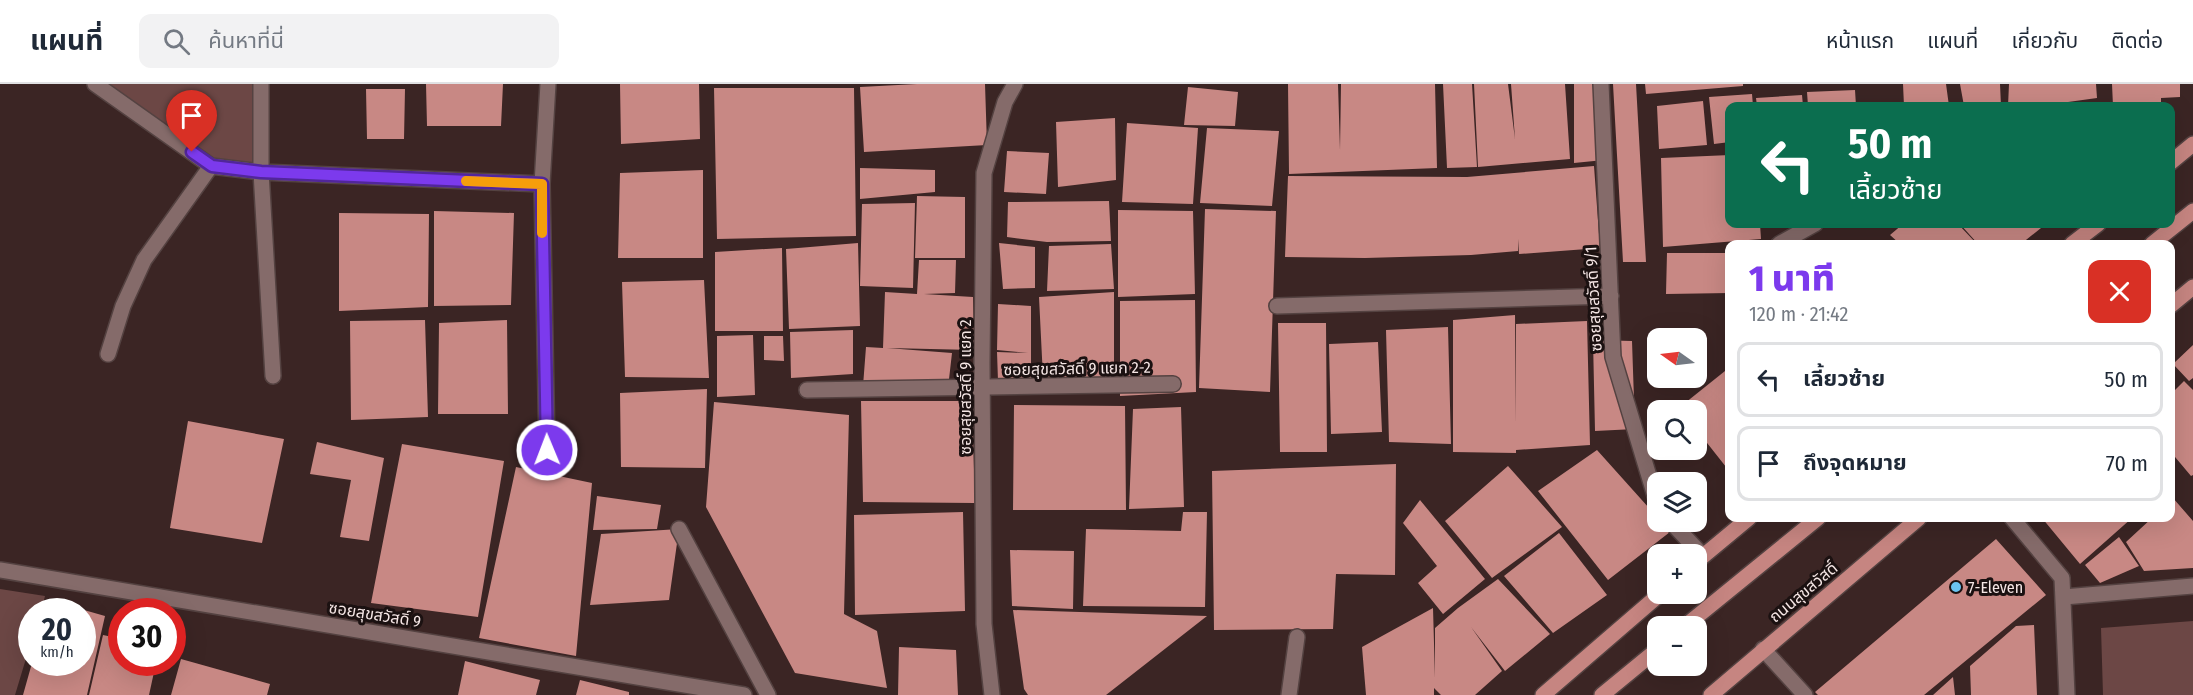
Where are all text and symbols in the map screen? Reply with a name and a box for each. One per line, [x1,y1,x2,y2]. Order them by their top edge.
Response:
search box [139,14,559,68]
text: แผนที่ [30,24,103,57]
icon: search [160,25,193,58]
text: ค้นหาที่นี่ [208,27,284,54]
text: หน้าแรก [1826,28,1894,54]
text: แผนที่ [1927,28,1978,54]
text: เกี่ยวกับ [2011,28,2078,54]
text: ติดต่อ [2111,28,2163,54]
pin [166,90,217,152]
icon: arrive [175,99,208,132]
text: 50 m [1848,119,1932,169]
icon: left [1749,126,1827,204]
text: เลี้ยวซ้าย [1848,174,1942,206]
street label: ซอยสุขสวัสดิ์ 9/1 [1581,246,1606,352]
text: 1 นาที [1749,257,1835,301]
button: close [2088,260,2151,323]
text: 120 m · 21:42 [1749,302,1848,326]
street label: ซอยสุขสวัสดิ์ 9 แยก 2 [956,319,975,455]
north arrow [1647,328,1707,388]
map controls [1647,328,1707,676]
street label: ซอยสุขสวัสดิ์ 9 แยก 2-2 [1003,358,1151,379]
icon: left [1752,363,1785,396]
text: เลี้ยวซ้าย [1803,365,1885,392]
text: 50 m [2104,366,2148,393]
button: search [1647,400,1707,460]
position arrow [515,418,579,482]
icon: arrive [1752,447,1785,480]
text: ถึงจุดหมาย [1803,449,1907,476]
text: 70 m [2106,450,2148,477]
button: layers [1647,472,1707,532]
button: + [1647,544,1707,604]
street label: ถนนสุขสวัสดิ์ [1765,558,1841,626]
place label: 7-Eleven [1968,578,2023,597]
marker: 7-Eleven [1949,580,1963,594]
speed limit sign: 30 [108,598,186,676]
street label: ซอยสุขสวัสดิ์ 9 [327,598,423,631]
text: 20 [42,612,72,648]
button: − [1647,616,1707,676]
text: km/h [40,643,74,661]

